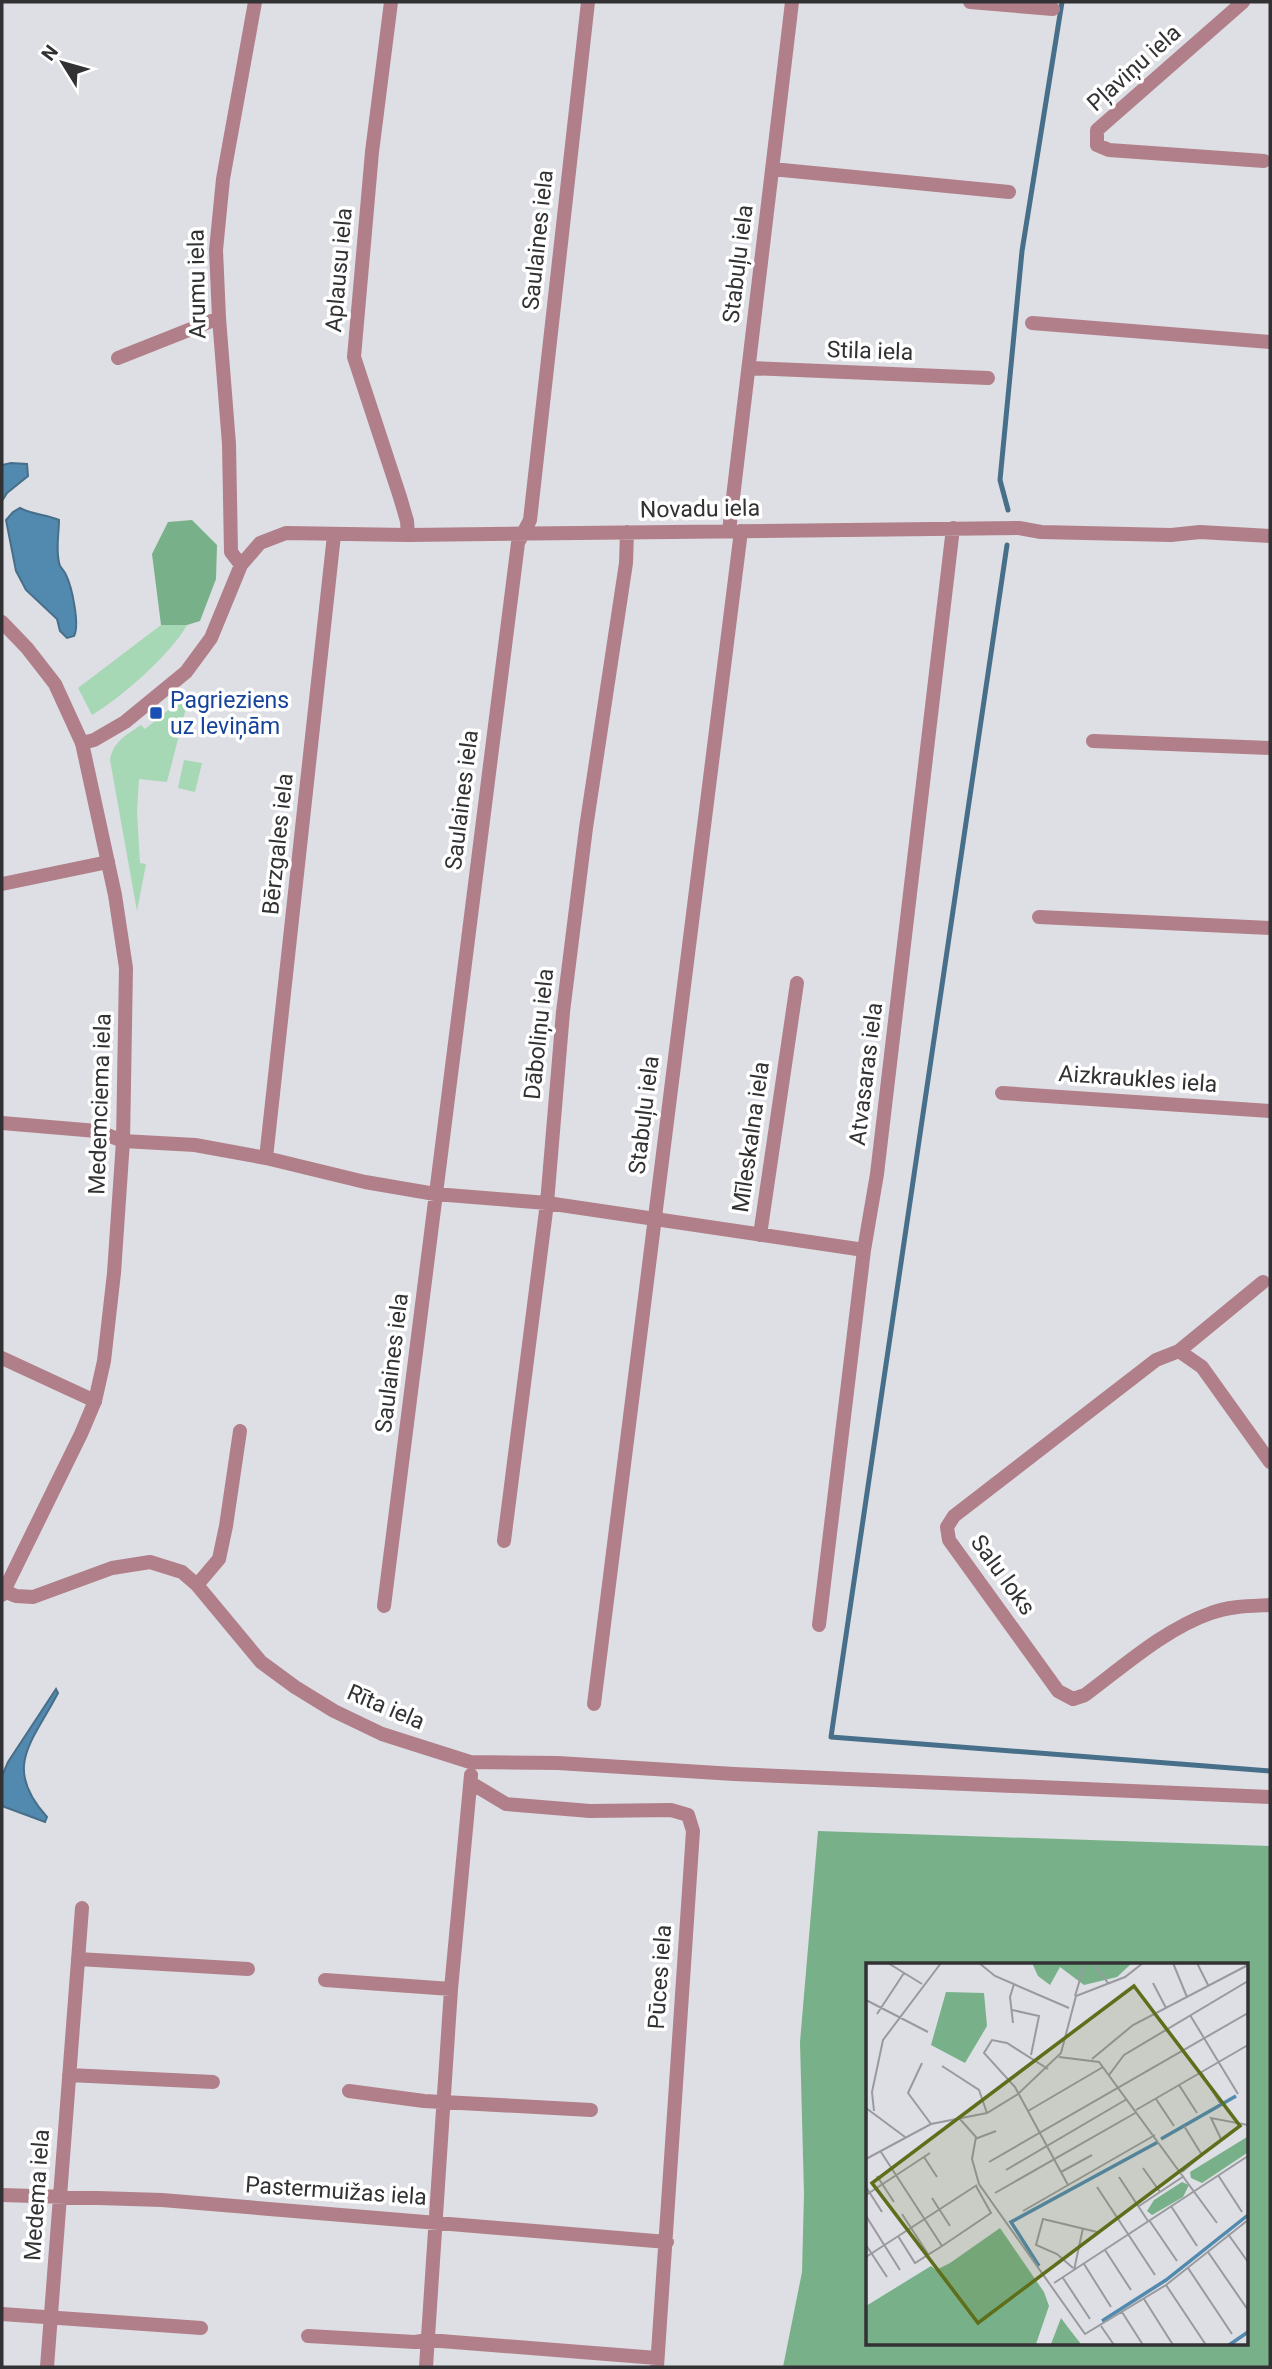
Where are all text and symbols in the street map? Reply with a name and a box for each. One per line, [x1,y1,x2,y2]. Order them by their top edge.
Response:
street label: Pļaviņu iela [1082,19,1186,117]
north arrow [28,28,98,98]
text: N [37,41,63,65]
street label: Saulaines iela [517,169,559,311]
street label: Stabuļu iela [717,203,759,325]
street label: Aplausu iela [320,207,358,333]
street label: Arumu iela [183,229,211,339]
street label: Stila iela [826,336,914,366]
street label: Novadu iela [640,494,760,524]
place label: Pagrieziens uz Ieviņām [170,687,289,740]
marker: Pagrieziens uz Ieviņām [148,705,164,721]
street label: Saulaines iela [440,728,484,872]
street label: Bērzgales iela [257,772,299,916]
street label: Dāboliņu iela [519,967,559,1101]
street label: Atvasaras iela [844,1001,888,1147]
street label: Medemciema iela [83,1013,117,1195]
street label: Stabuļu iela [623,1054,665,1176]
street label: Mīleskalna iela [727,1060,775,1214]
street label: Aizkraukles iela [1058,1060,1218,1098]
street label: Saulaines iela [370,1291,414,1435]
street label: Salu loks [965,1530,1041,1620]
street label: Rīta iela [343,1679,429,1735]
street label: Pūces iela [643,1924,677,2030]
inset map [866,1963,1248,2344]
street label: Medema iela [19,2128,55,2262]
street label: Pastermuižas iela [244,2171,428,2211]

